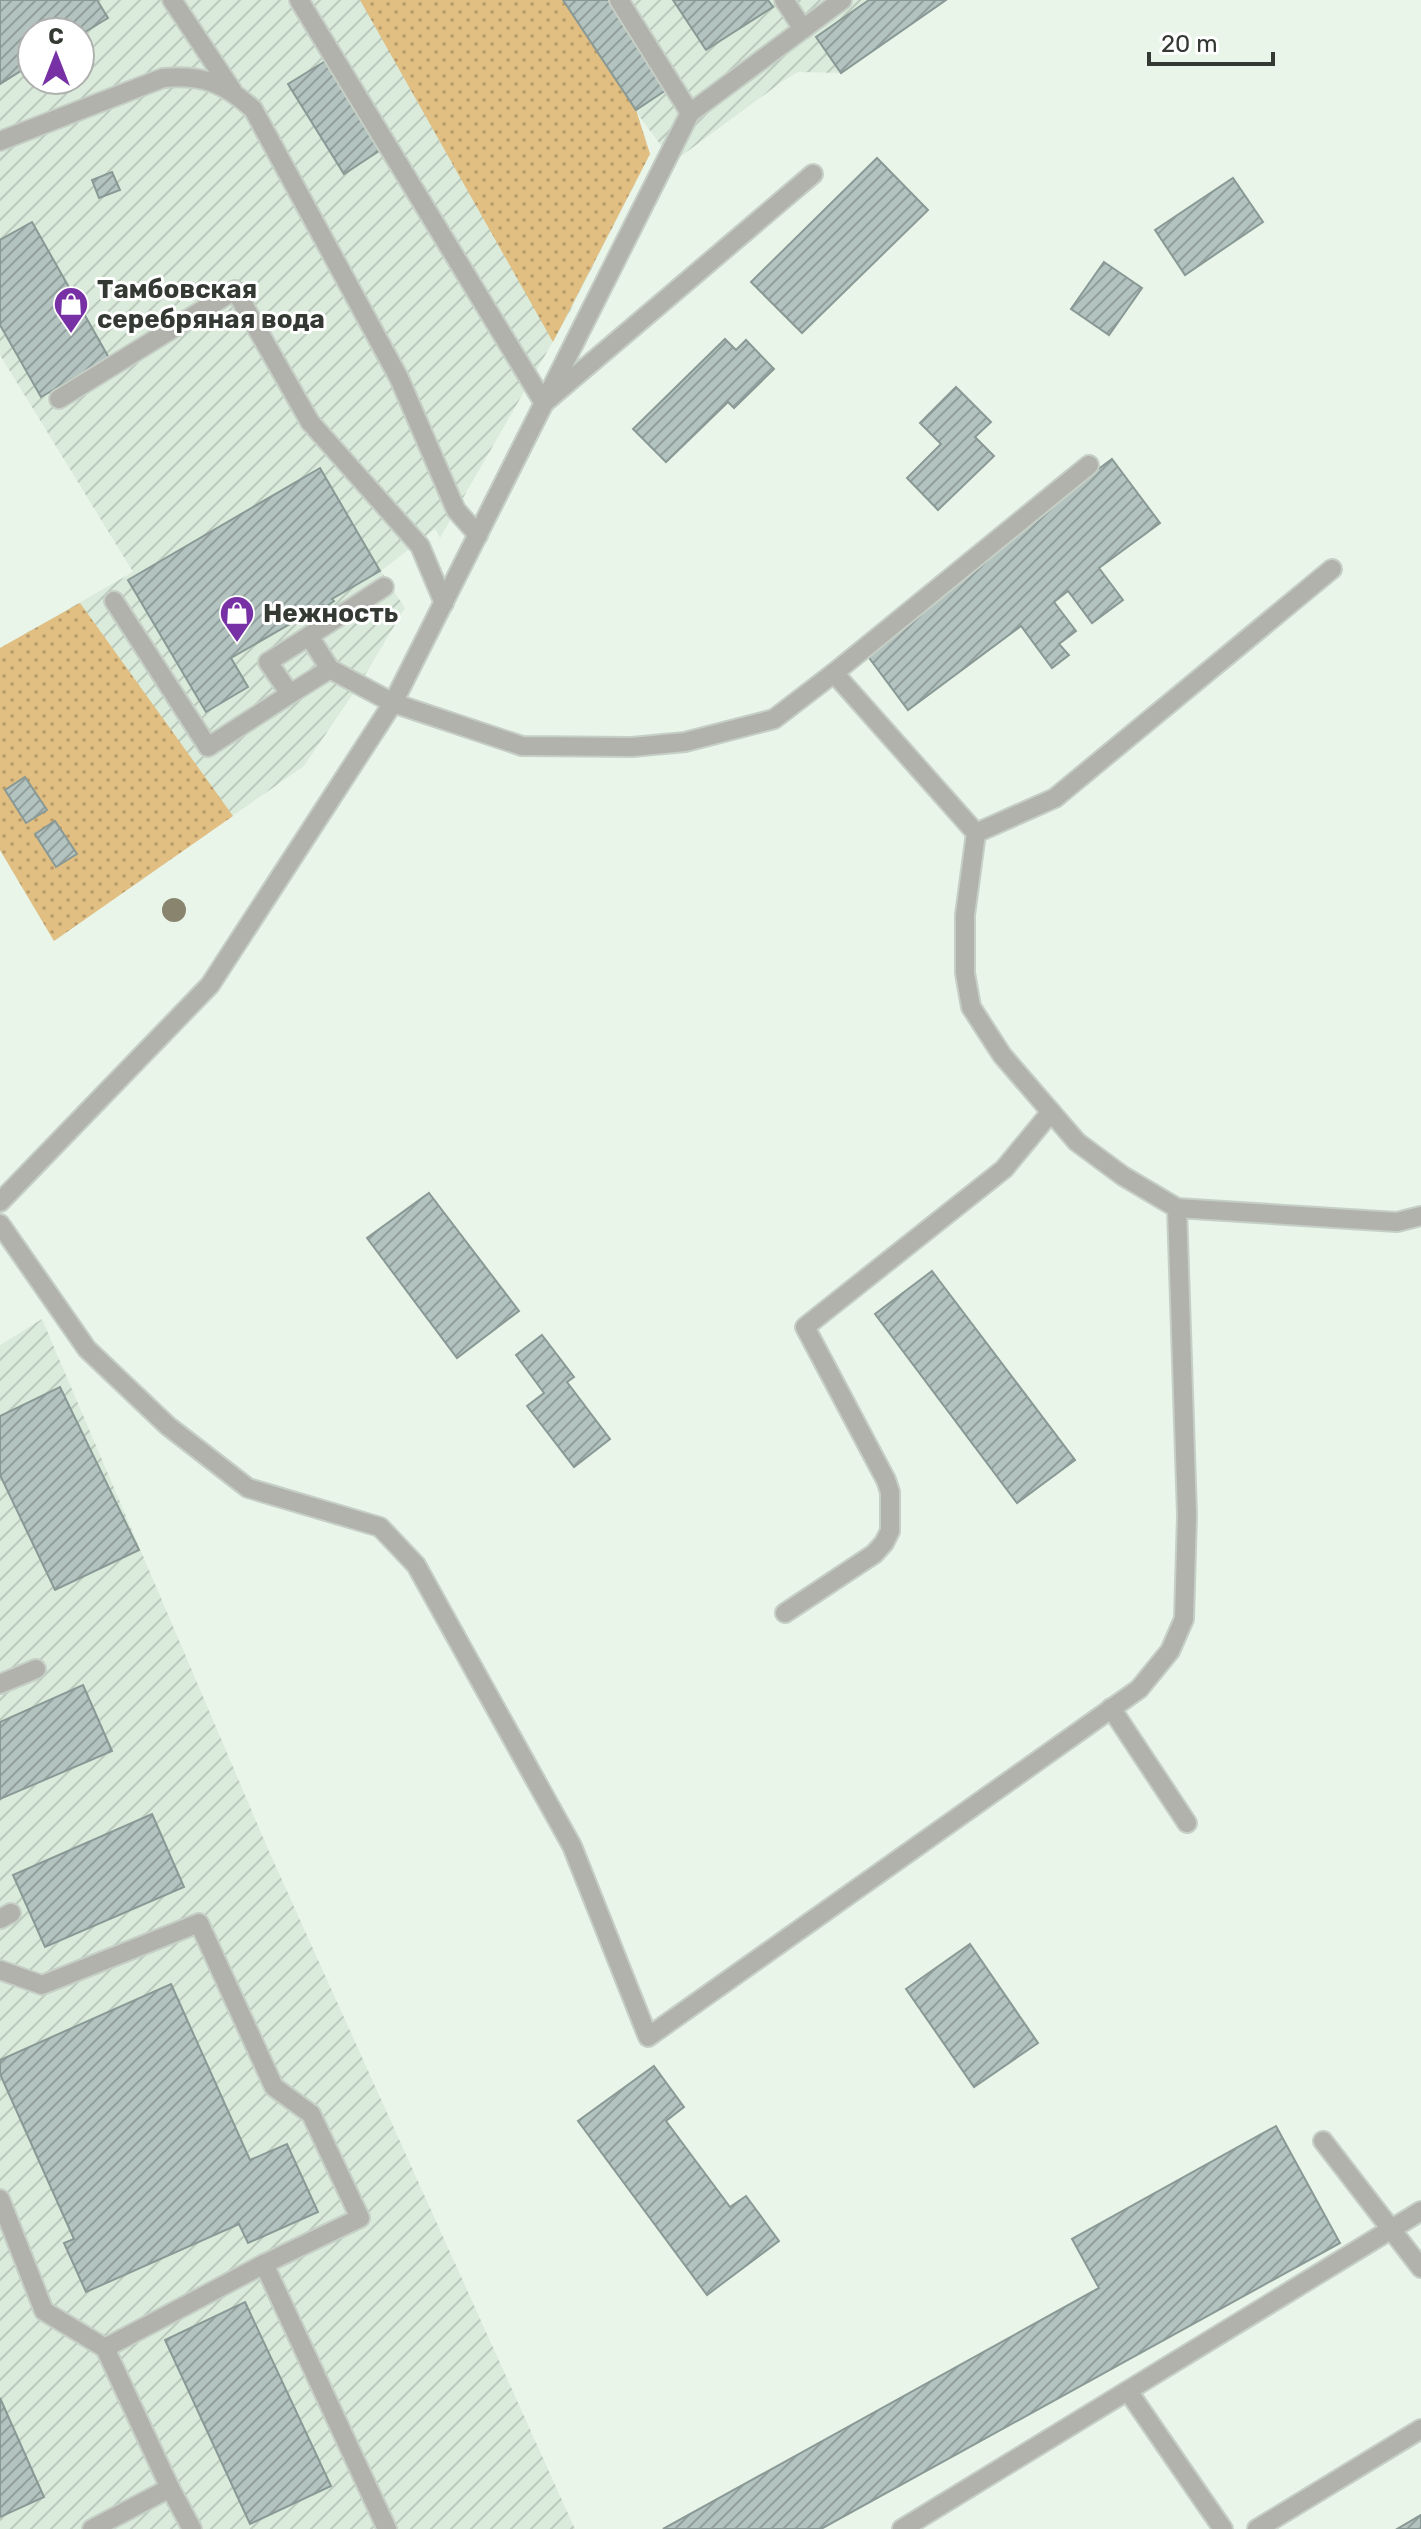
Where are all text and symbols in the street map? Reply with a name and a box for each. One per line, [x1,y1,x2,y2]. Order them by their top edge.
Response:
north arrow [16,16,96,96]
scale bar [1149,16,1273,66]
text: С [48,23,64,50]
text: 20 m [1161,30,1218,58]
place label: Тамбовская серебряная вода [97,274,325,335]
shop icon: Тамбовская серебряная вода [52,285,90,335]
shop icon: Нежность [218,594,256,644]
place label: Нежность [263,598,398,629]

